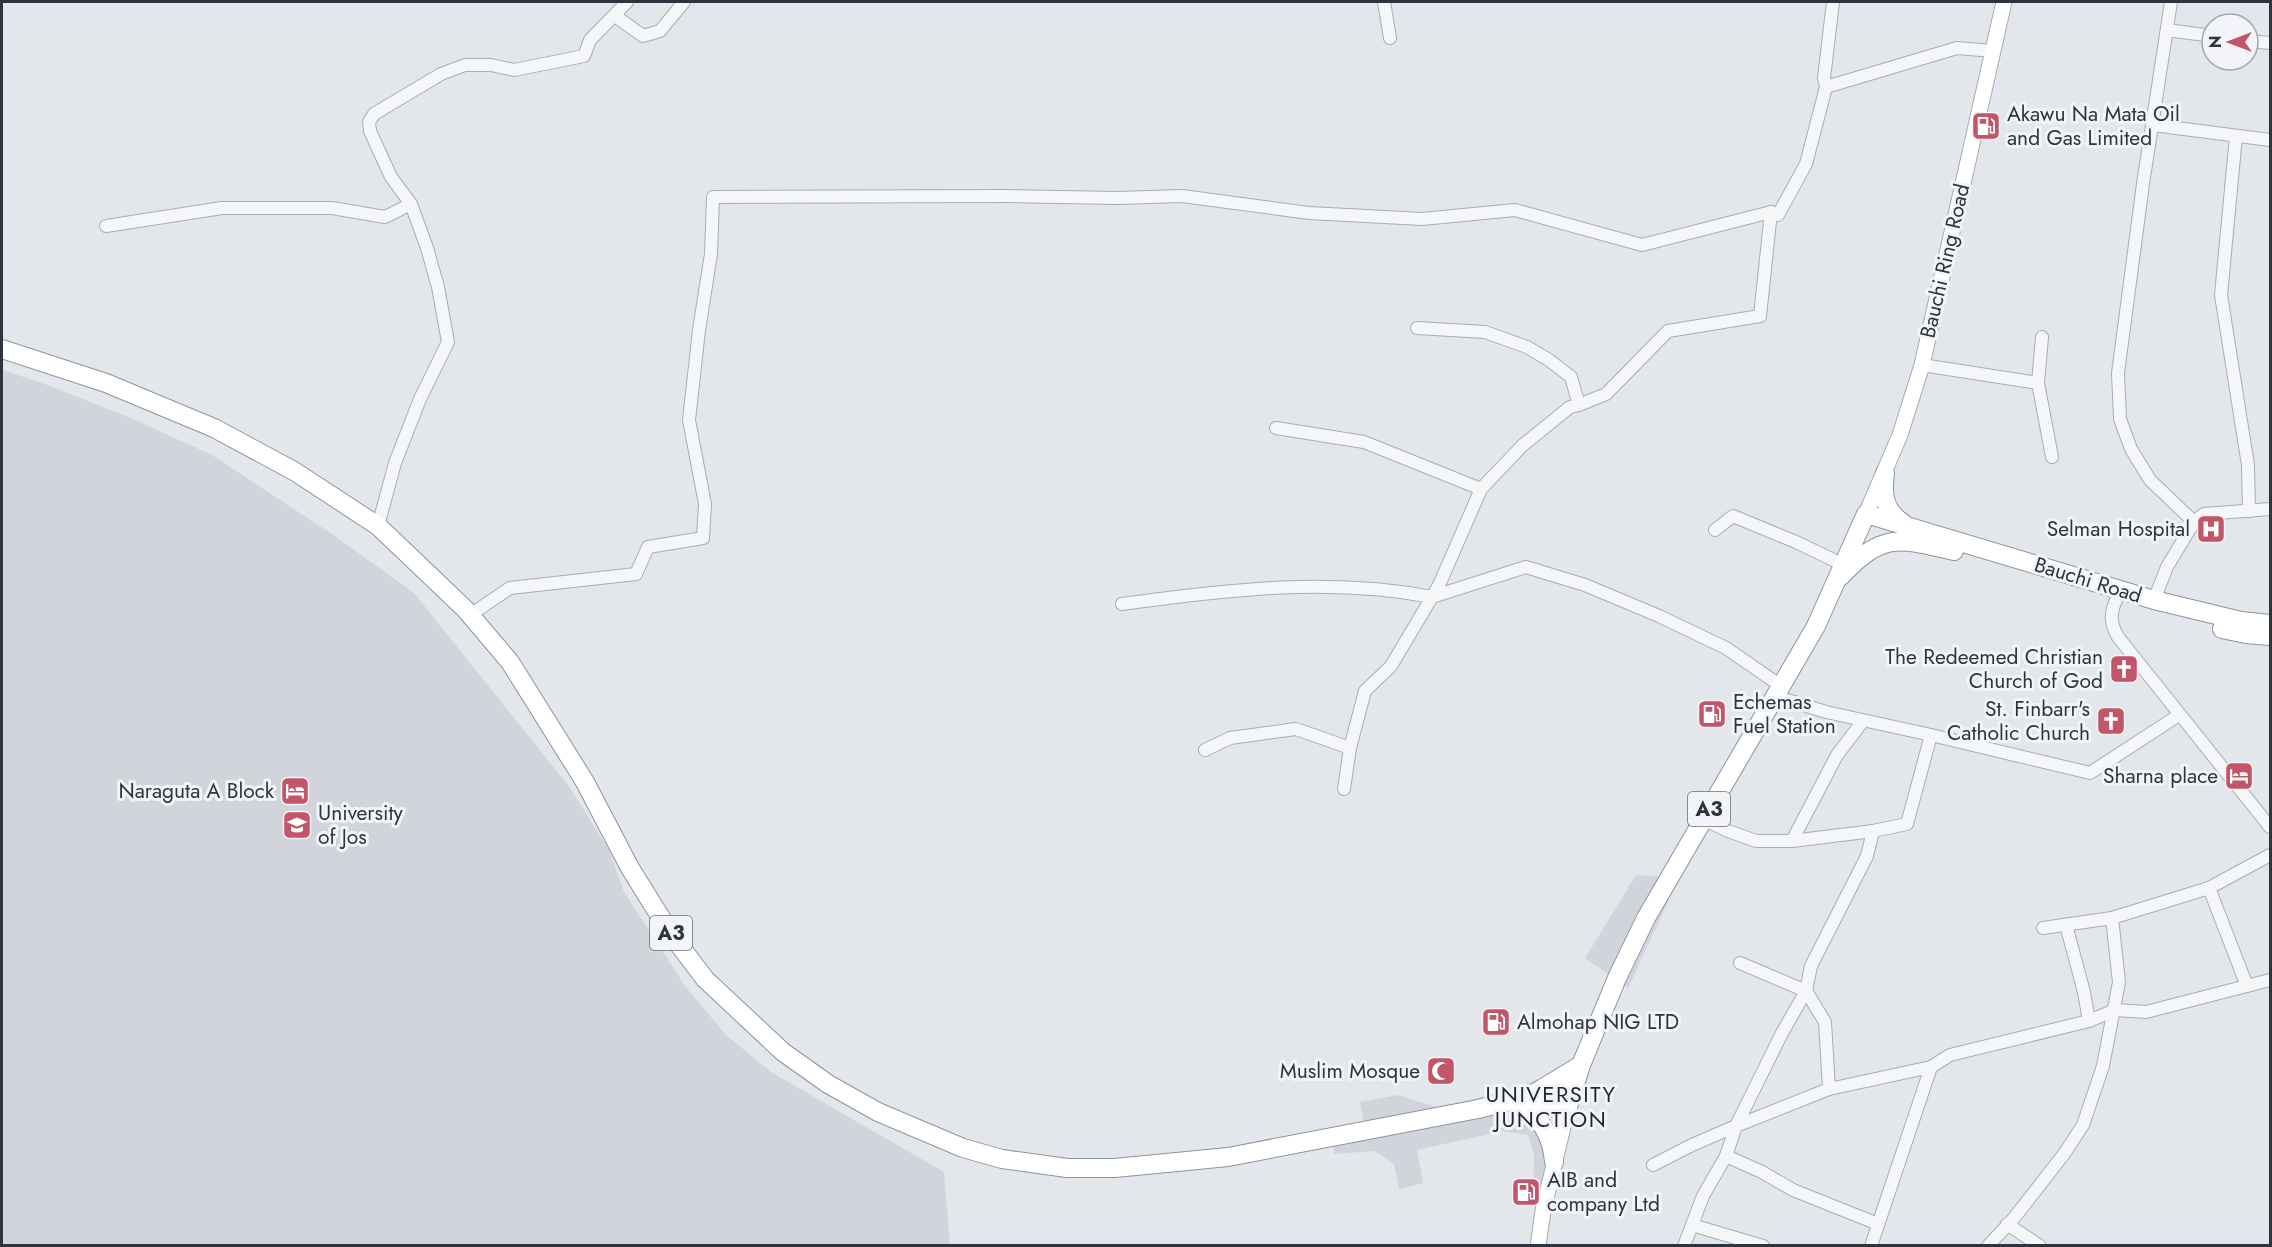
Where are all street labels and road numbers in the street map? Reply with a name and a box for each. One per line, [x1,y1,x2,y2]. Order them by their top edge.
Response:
street label: Bauchi Ring Road [1913,181,1977,341]
street label: Bauchi Road [2031,549,2145,611]
road number: A3 [1688,792,1730,826]
road number: A3 [650,916,692,950]

